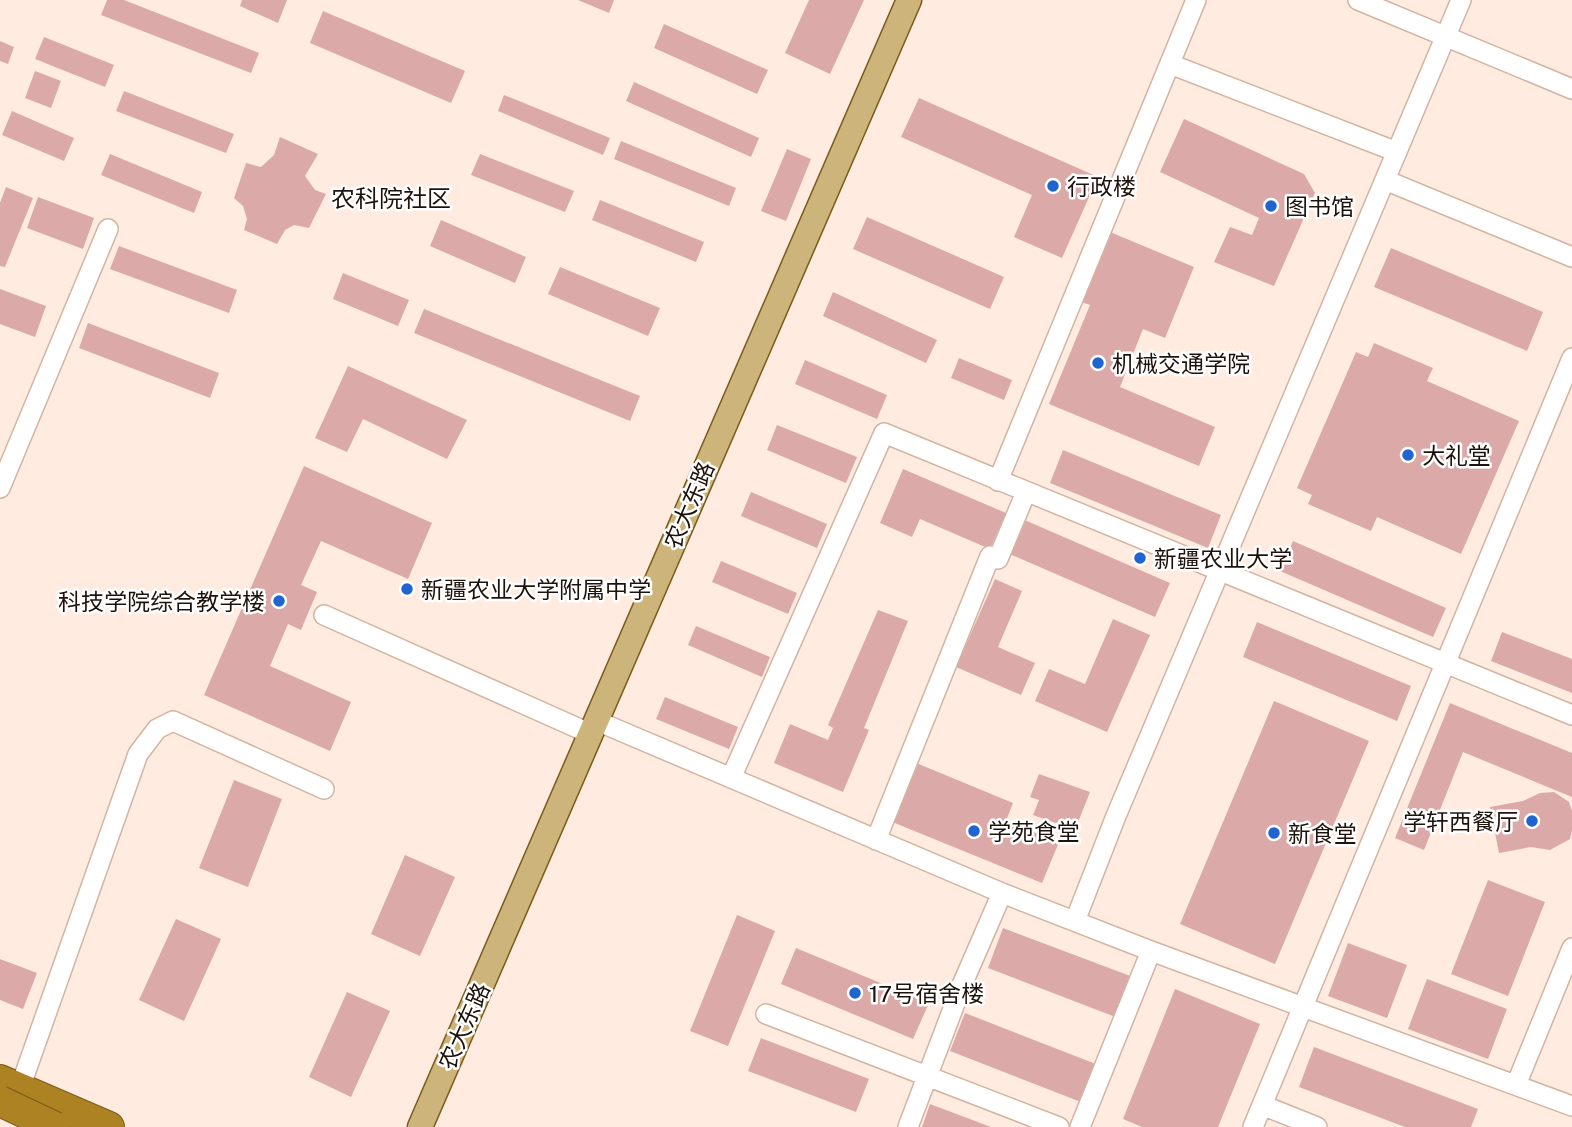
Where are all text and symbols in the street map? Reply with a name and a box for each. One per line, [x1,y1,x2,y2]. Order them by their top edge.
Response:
place label: 行政楼 [1067,173,1136,200]
marker: 行政楼 [1045,178,1061,194]
district label: 农科院社区 [331,184,451,212]
place label: 图书馆 [1285,193,1354,220]
marker: 图书馆 [1263,198,1279,214]
place label: 机械交通学院 [1112,350,1250,377]
marker: 机械交通学院 [1090,355,1106,371]
place label: 大礼堂 [1422,442,1491,469]
marker: 大礼堂 [1400,447,1416,463]
street label: 农大东路 [659,457,719,553]
place label: 新疆农业大学 [1154,545,1292,572]
marker: 新疆农业大学 [1132,550,1148,566]
place label: 新疆农业大学附属中学 [421,576,651,603]
marker: 新疆农业大学附属中学 [399,581,415,597]
place label: 科技学院综合教学楼 [58,588,265,615]
marker: 科技学院综合教学楼 [271,593,287,609]
place label: 学轩西餐厅 [1403,808,1518,835]
marker: 学轩西餐厅 [1524,813,1540,829]
place label: 学苑食堂 [988,818,1080,845]
place label: 新食堂 [1288,820,1357,847]
marker: 学苑食堂 [966,823,982,839]
marker: 新食堂 [1266,825,1282,841]
street label: 农大东路 [433,978,495,1074]
place label: 17号宿舍楼 [869,980,984,1007]
marker: 17号宿舍楼 [847,985,863,1001]

